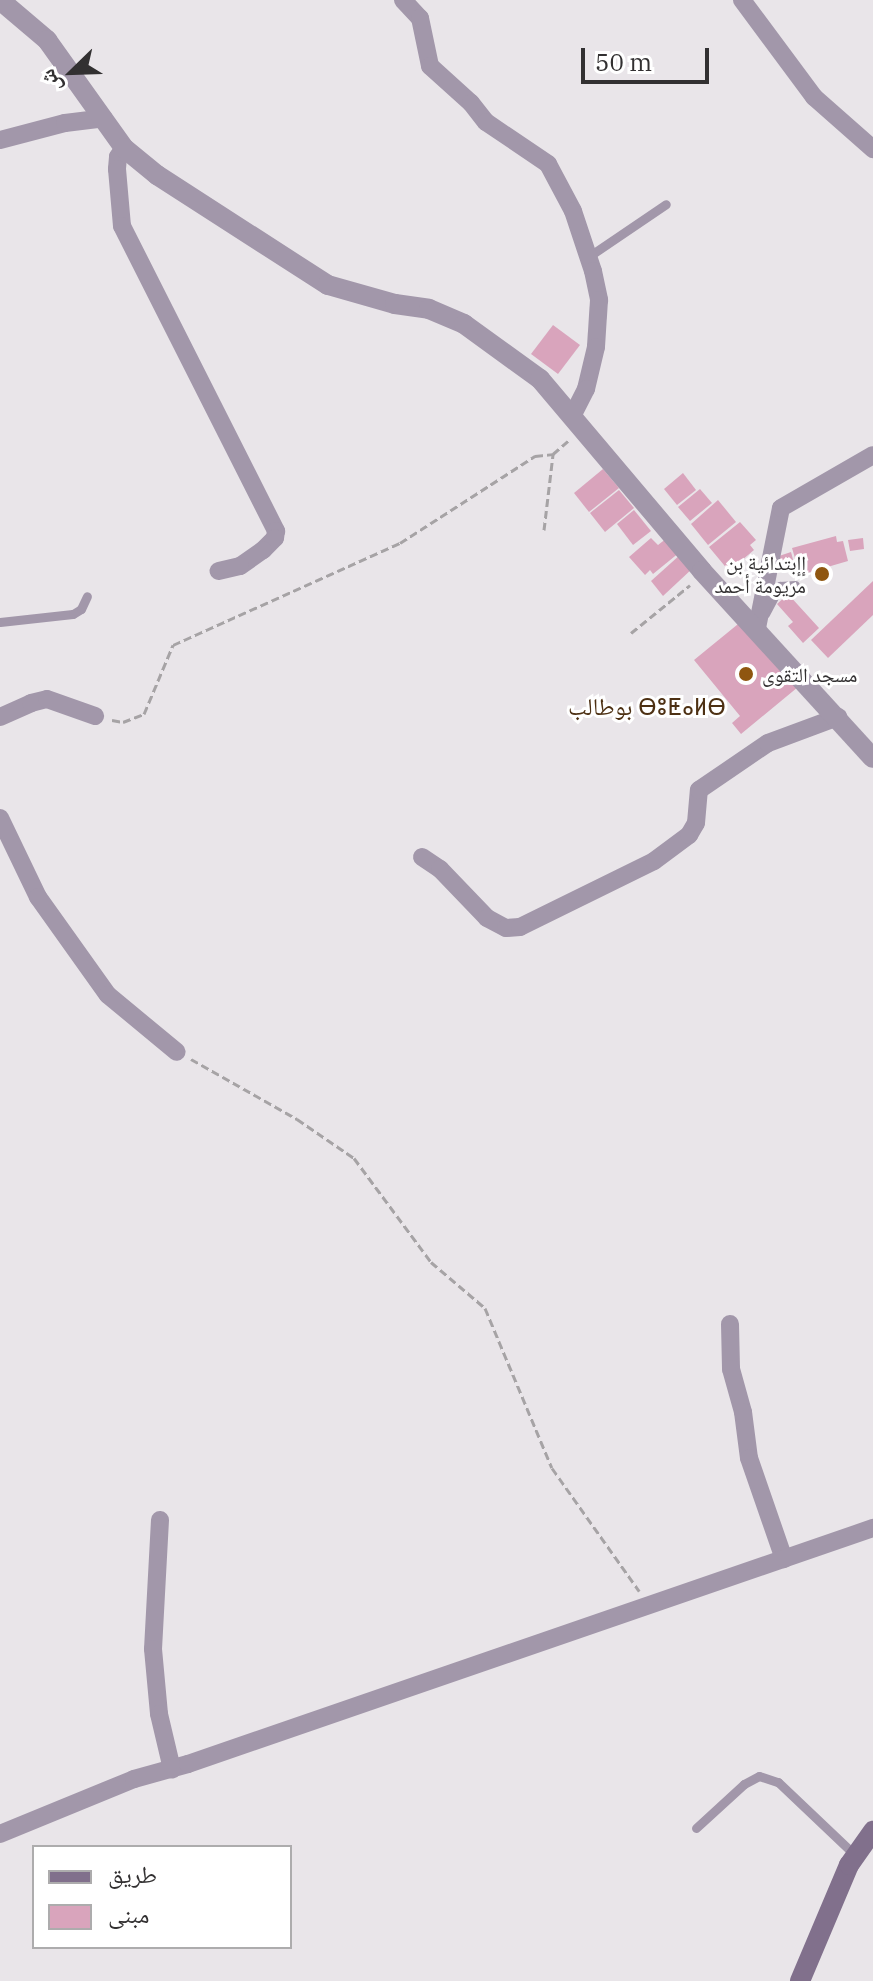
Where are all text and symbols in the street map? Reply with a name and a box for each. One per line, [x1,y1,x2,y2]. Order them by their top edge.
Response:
north arrow [32,32,112,112]
scale bar [585,32,713,82]
text: 50 m [595,46,652,78]
text: ش [32,65,67,98]
place label: إإبتدائية بن مريومة أحمد [715,550,806,597]
marker: إإبتدائية بن مريومة أحمد [813,565,831,583]
place label: مسجد التقوى [762,662,857,686]
marker: مسجد التقوى [737,665,755,683]
district label: بوطالب ⴱⵓⵟⴰⵍⴱ [568,693,726,721]
legend [32,1845,292,1949]
text: طريق [108,1858,157,1890]
text: مبنى [108,1898,149,1930]

